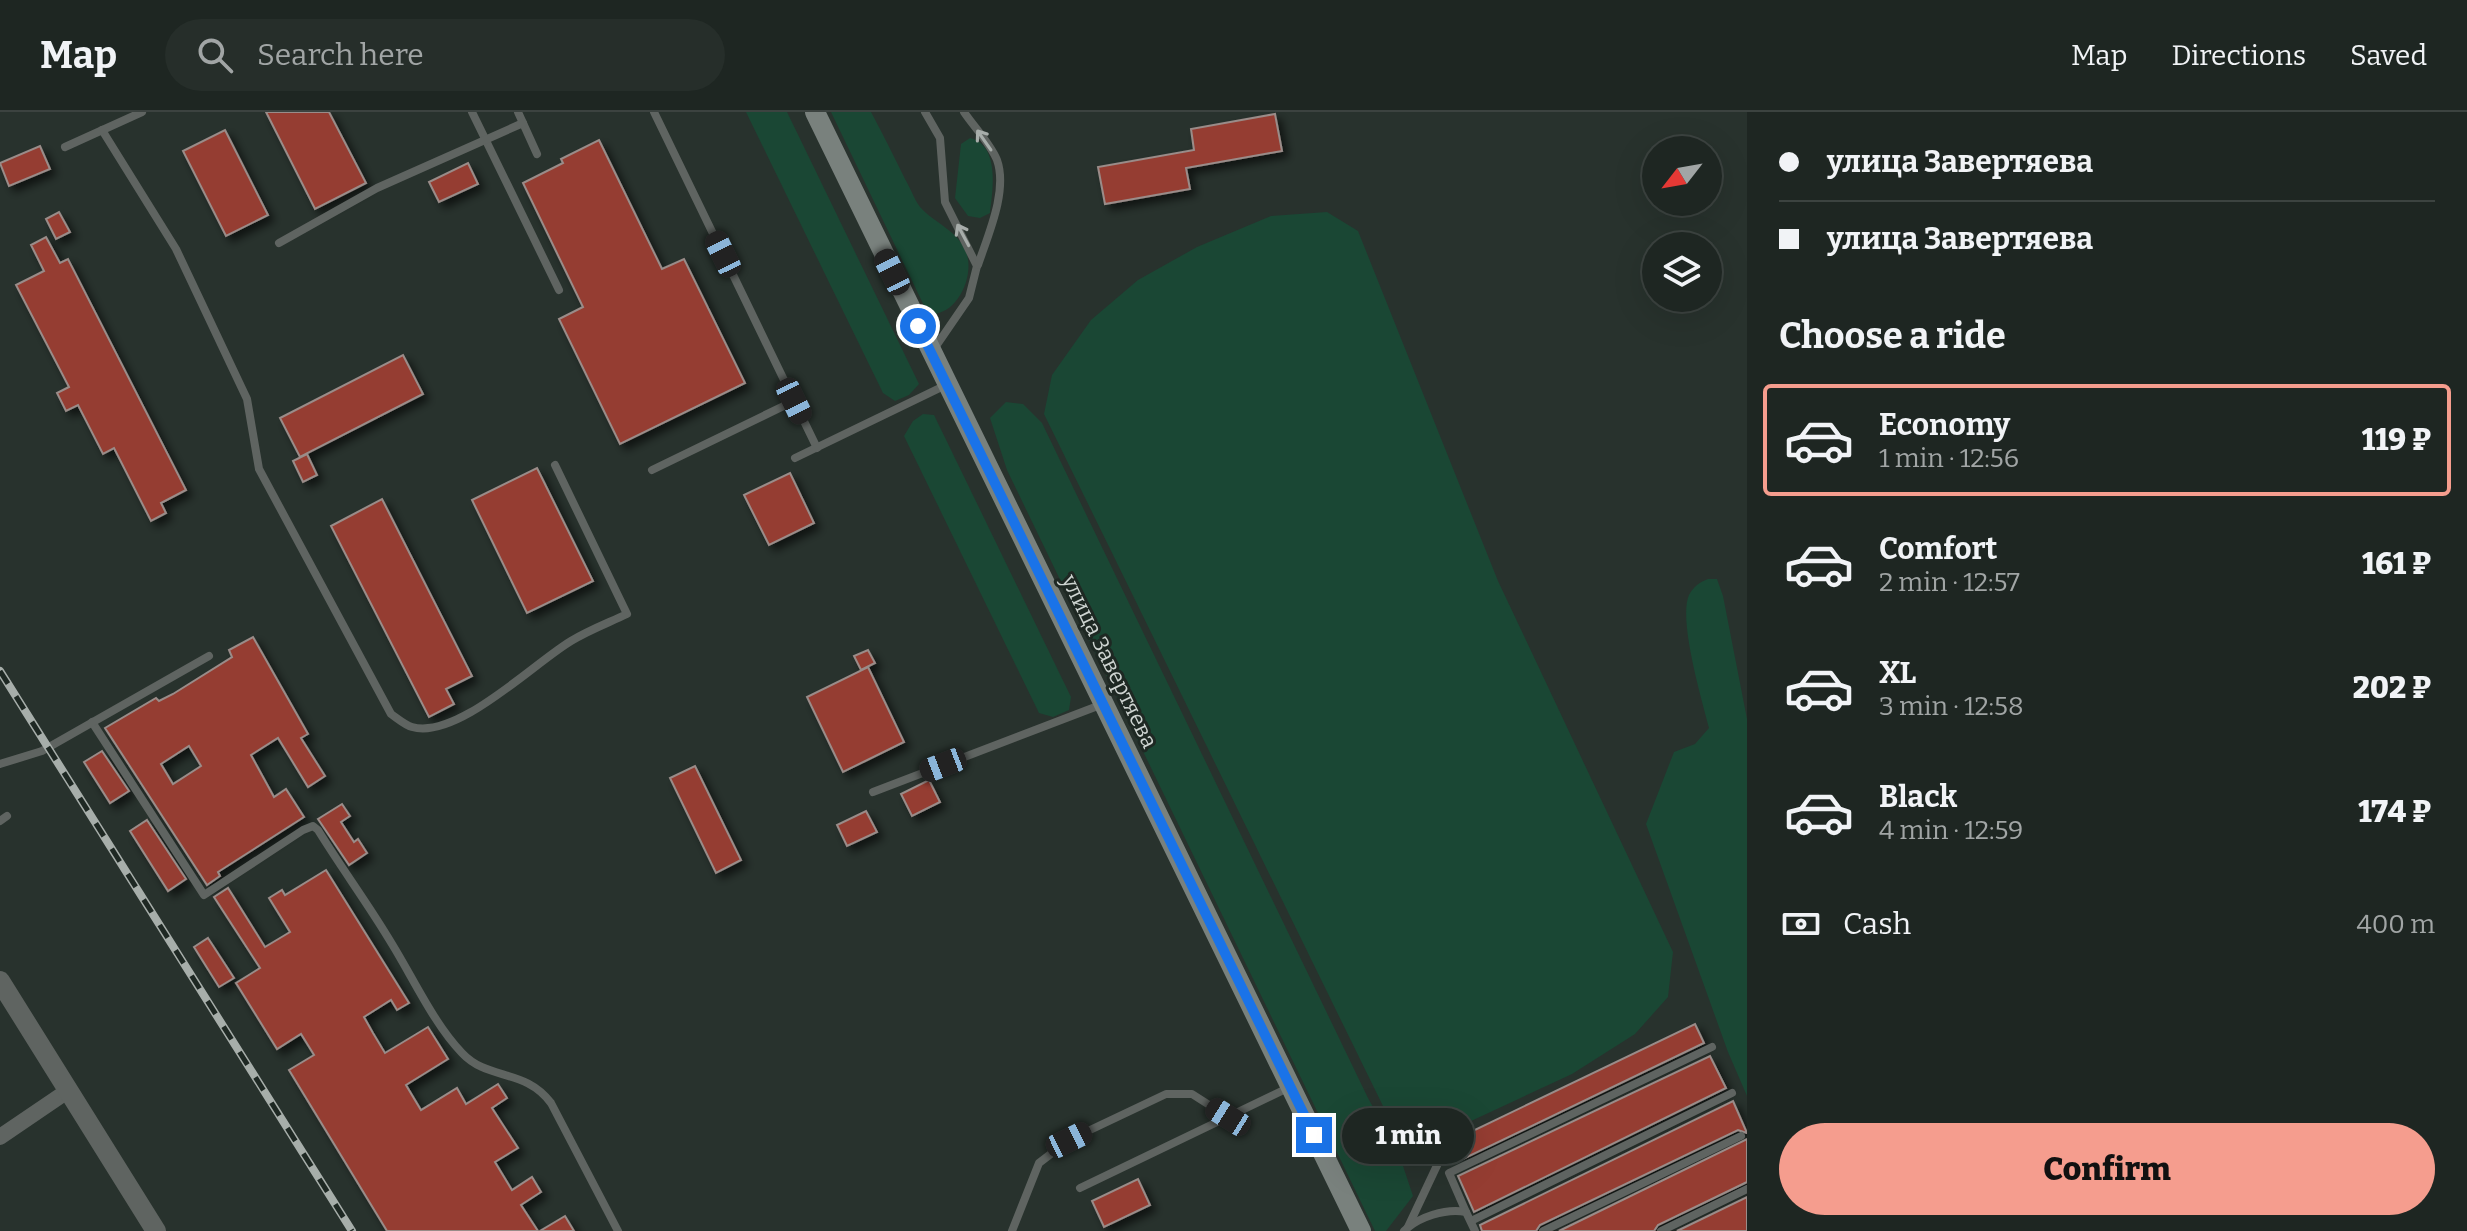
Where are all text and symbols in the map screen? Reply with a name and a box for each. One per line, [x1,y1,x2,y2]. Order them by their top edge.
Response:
search box [165,19,725,91]
text: Map [40,32,117,78]
icon: search [193,33,237,77]
text: Search here [257,37,424,73]
text: Map [2071,39,2127,72]
text: Directions [2171,39,2306,72]
text: Saved [2350,39,2427,72]
one-way arrow [976,129,992,151]
north arrow [1642,136,1722,216]
map controls [1642,136,1722,312]
text: улица Завертяева [1827,144,2093,180]
text: улица Завертяева [1827,221,2093,257]
one-way arrow [954,223,970,247]
car [702,227,744,281]
button: layers [1642,232,1722,312]
car [871,245,913,299]
route start [900,308,936,344]
text: Choose a ride [1779,314,2006,358]
car [773,374,815,428]
icon: car [1783,404,1855,476]
text: Economy [1879,407,2010,443]
text: 119 ₽ [2362,422,2431,458]
text: 1 min · 12:56 [1879,443,2019,474]
icon: car [1783,528,1855,600]
text: Comfort [1879,531,1997,567]
text: 161 ₽ [2362,546,2431,582]
text: 2 min · 12:57 [1879,567,2020,598]
street label: улица Завертяева [1055,569,1163,752]
icon: car [1783,652,1855,724]
text: XL [1879,655,1916,691]
text: 202 ₽ [2353,670,2431,706]
text: 3 min · 12:58 [1879,691,2024,722]
car [916,745,970,785]
icon: car [1783,776,1855,848]
text: Black [1879,779,1957,815]
text: 174 ₽ [2358,794,2431,830]
text: 4 min · 12:59 [1879,815,2023,846]
icon: cash [1779,902,1823,946]
text: Cash [1843,906,1911,942]
text: 400 m [2356,909,2435,940]
car [1201,1094,1255,1140]
callout: 1 min [1342,1107,1474,1163]
route end [1296,1117,1332,1153]
car [1042,1119,1096,1161]
text: 1 min [1375,1120,1441,1151]
button: Confirm [1779,1123,2435,1215]

